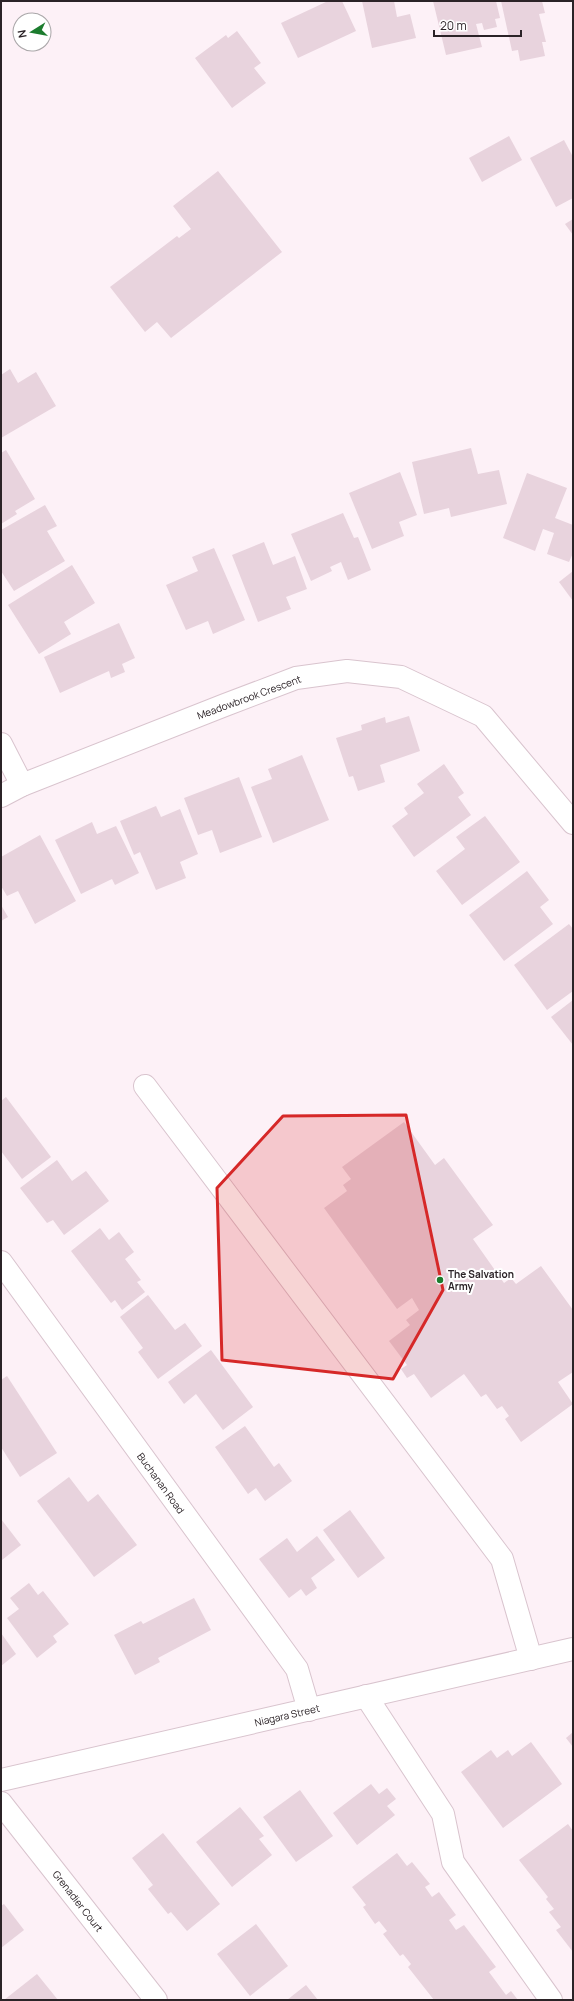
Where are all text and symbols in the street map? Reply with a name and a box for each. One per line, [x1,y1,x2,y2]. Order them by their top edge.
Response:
north arrow [12,12,52,52]
scale bar [434,12,521,38]
text: 20 m [440,17,467,34]
text: N [14,29,30,39]
street label: Meadowbrook Crescent [195,672,303,722]
place label: The Salvation Army [448,1267,514,1293]
marker: The Salvation Army [435,1275,445,1285]
street label: Buchanan Road [134,1450,188,1516]
street label: Niagara Street [253,1701,321,1729]
street label: Grenadier Court [50,1868,106,1934]

